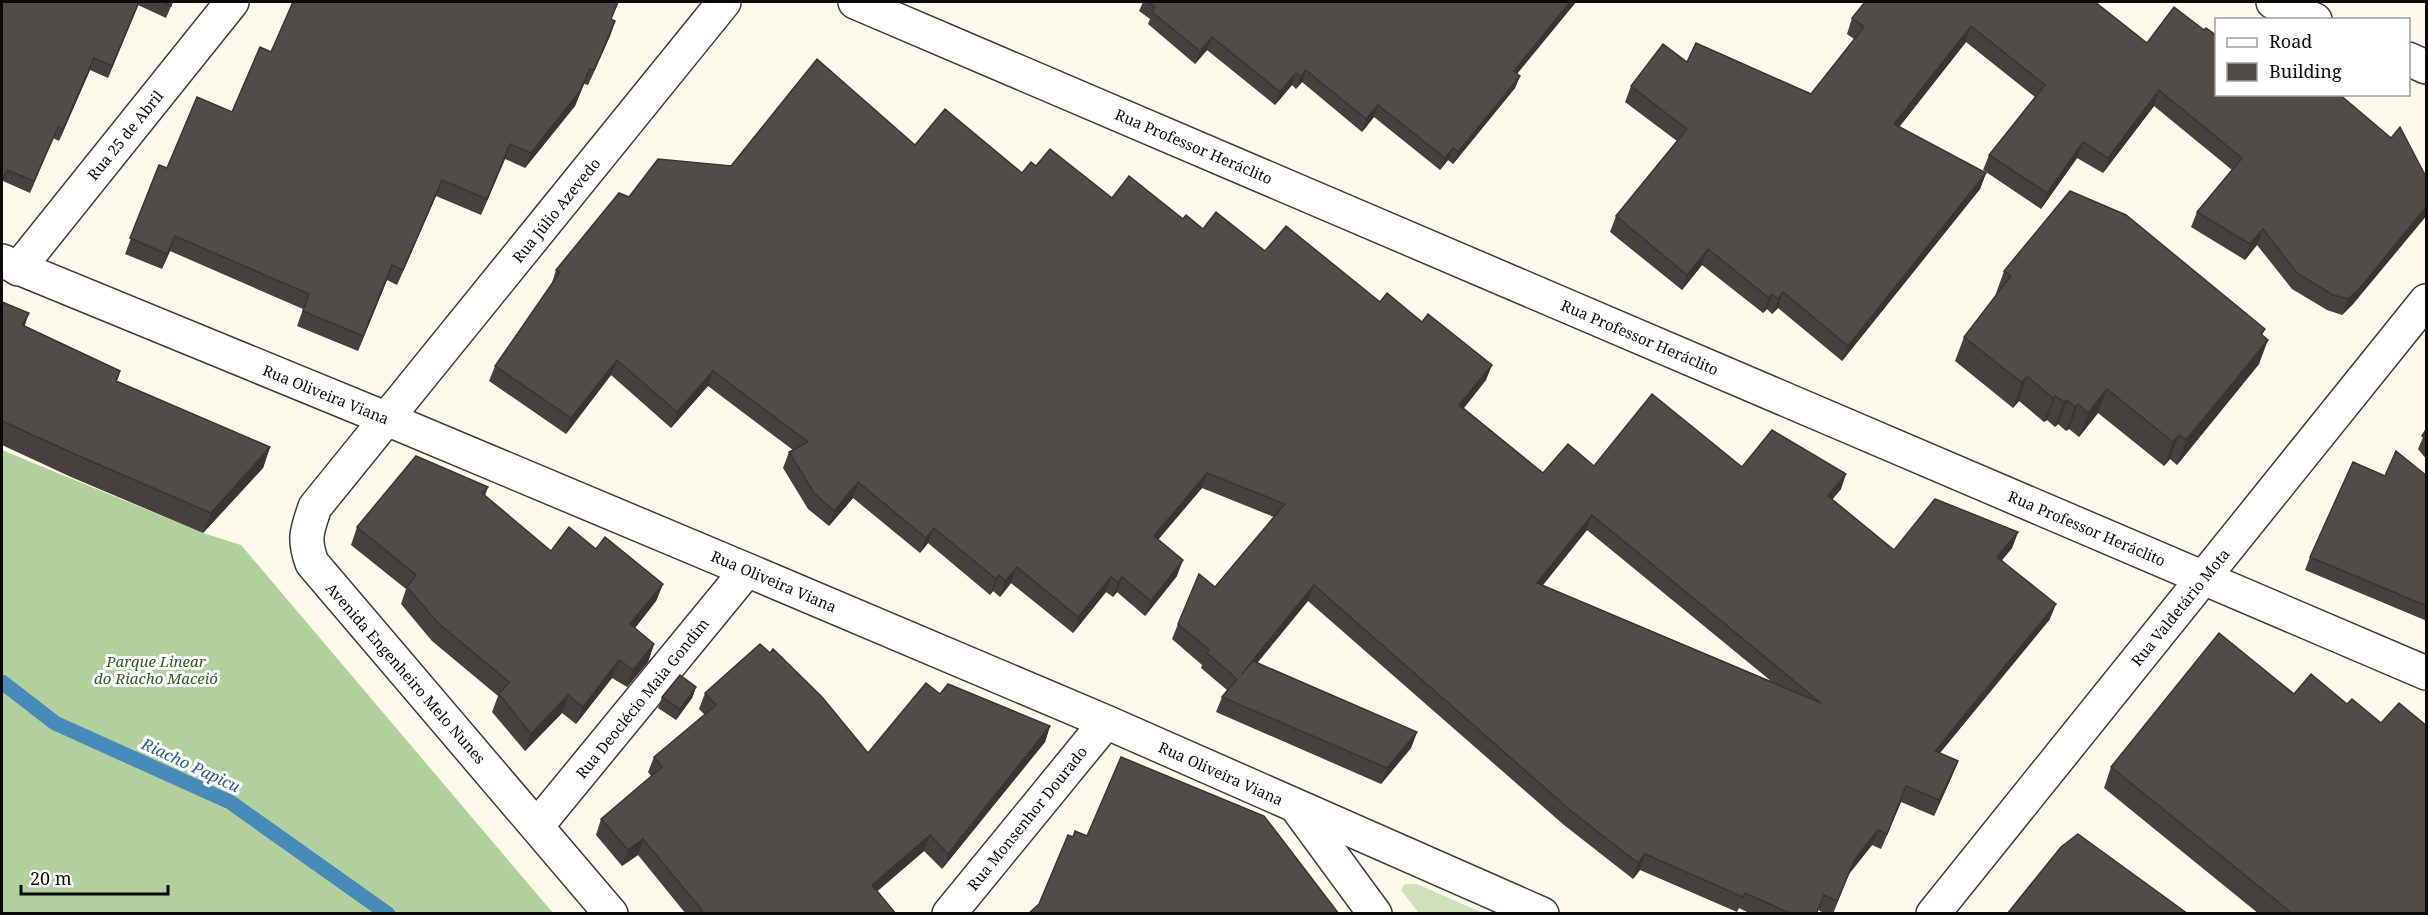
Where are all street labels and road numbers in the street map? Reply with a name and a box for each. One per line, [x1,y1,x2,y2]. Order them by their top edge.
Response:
street label: Rua 25 de Abril [83,86,168,184]
street label: Rua Professor Heráclito [1112,104,1276,188]
street label: Rua Júlio Azevedo [507,153,605,267]
street label: Rua Professor Heráclito [1558,295,1722,379]
street label: Rua Oliveira Viana [260,360,392,428]
street label: Rua Professor Heráclito [2005,486,2169,570]
street label: Rua Valdetário Mota [2126,544,2234,670]
street label: Rua Oliveira Viana [708,546,840,616]
street label: Avenida Engenheiro Melo Nunes [322,578,490,768]
street label: Rua Deoclécio Maia Gondim [571,614,713,782]
street label: Rua Oliveira Viana [1156,737,1286,809]
street label: Rua Monsenhor Dourado [963,742,1091,894]

